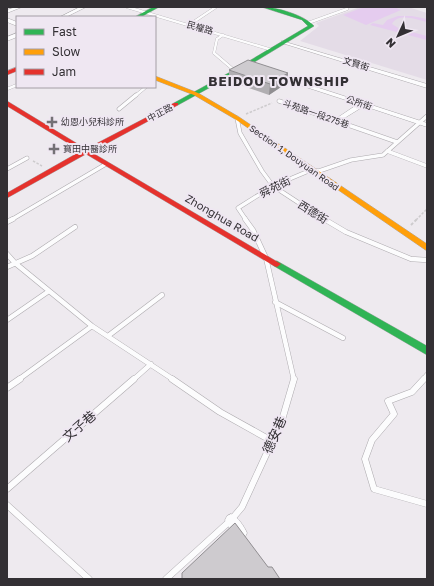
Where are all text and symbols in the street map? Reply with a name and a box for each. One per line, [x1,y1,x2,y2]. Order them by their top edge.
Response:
legend [16,16,156,88]
north arrow [378,16,418,56]
street label: 民權路 [186,19,215,37]
text: Fast [52,24,77,39]
text: N [383,36,398,51]
text: Slow [52,44,80,59]
street label: 文賢街 [342,54,371,73]
text: Jam [52,64,76,79]
district label: BEIDOU TOWNSHIP [208,73,350,89]
street label: 公所街 [345,93,374,112]
street label: 斗苑路一段275巷 [282,97,351,130]
street label: 中正路 [145,101,174,124]
marker: 幼恩小兒科診所 [46,116,58,128]
place label: 幼恩小兒科診所 [61,116,124,127]
street label: Section 1, Douyuan Road [247,122,341,193]
marker: 寶田中醫診所 [48,143,60,155]
place label: 寶田中醫診所 [63,143,117,154]
street label: 舜苑街 [257,173,292,200]
street label: Zhonghua Road [183,191,261,244]
street label: 西德街 [296,197,331,226]
street label: 文子巷 [59,407,99,445]
street label: 德安巷 [259,414,289,456]

